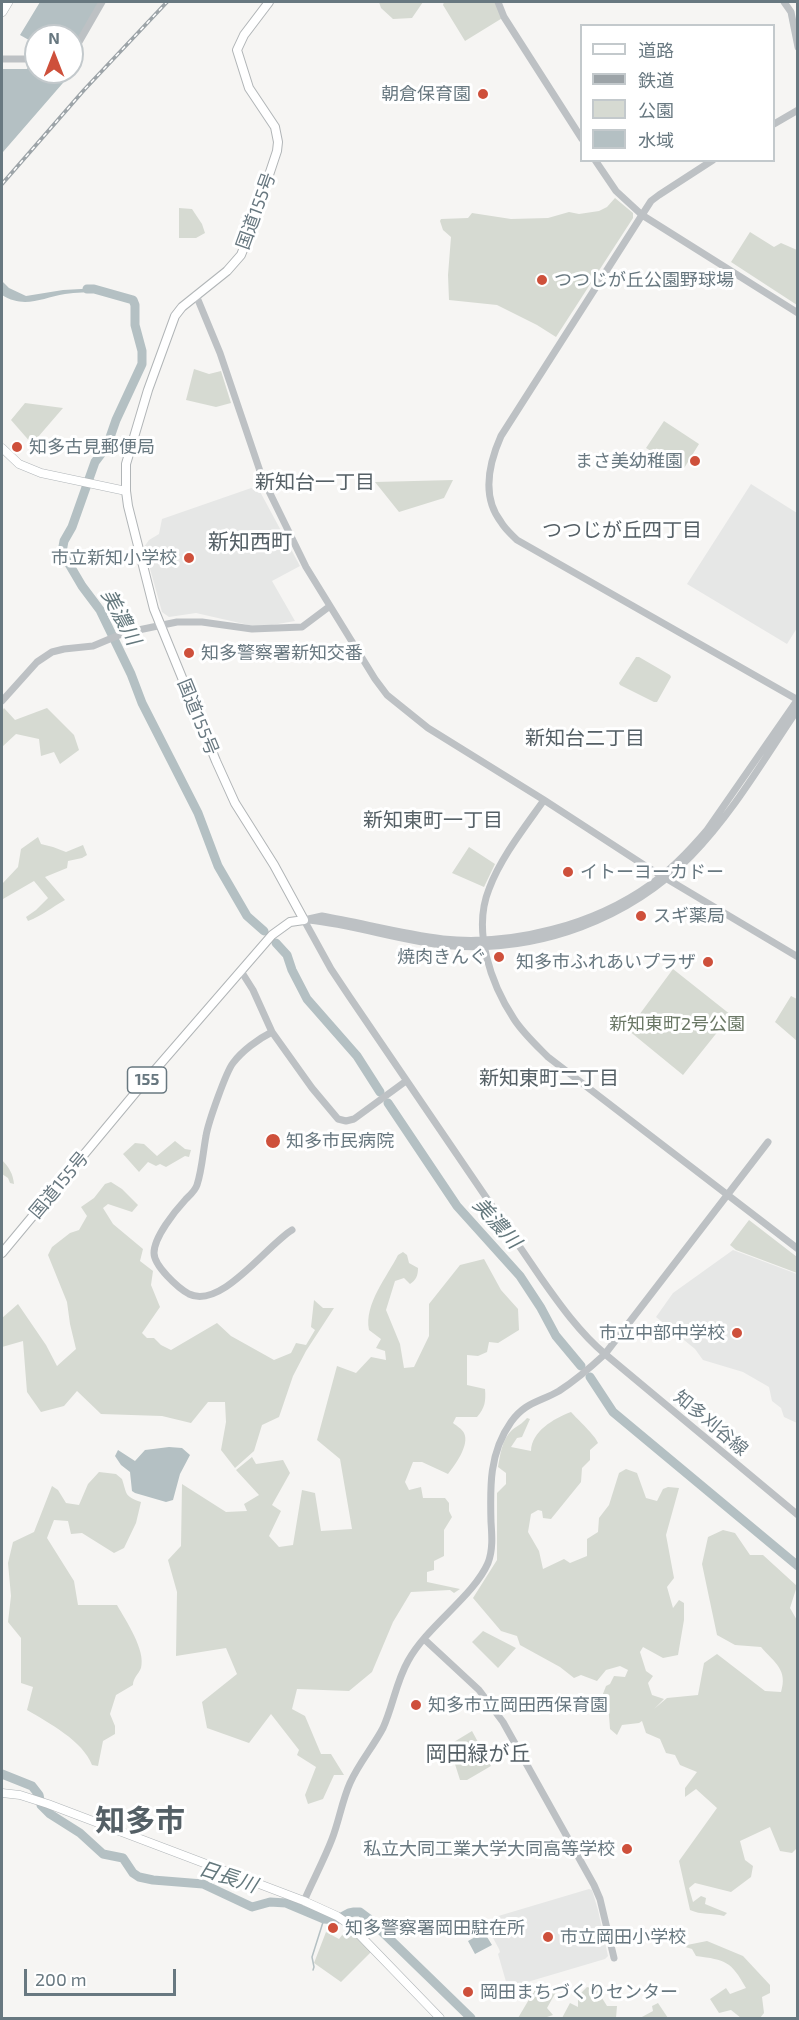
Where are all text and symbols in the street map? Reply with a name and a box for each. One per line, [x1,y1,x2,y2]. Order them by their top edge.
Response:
north arrow [24,24,84,84]
legend [580,24,775,162]
text: N [48,28,60,47]
text: 道路 [638,39,674,61]
text: 鉄道 [638,69,674,91]
place label: 朝倉保育園 [381,83,471,105]
marker: 朝倉保育園 [476,87,490,101]
text: 公園 [638,99,674,121]
text: 水域 [638,129,674,151]
street label: 国道155号 [232,170,280,252]
place label: つつじが丘公園野球場 [554,269,734,291]
marker: つつじが丘公園野球場 [535,273,549,287]
place label: 知多古見郵便局 [29,436,155,458]
marker: 知多古見郵便局 [10,440,24,454]
place label: まさ美幼稚園 [575,450,683,472]
marker: まさ美幼稚園 [688,454,702,468]
district label: 新知台一丁目 [255,470,375,494]
district label: つつじが丘四丁目 [542,518,702,542]
district label: 新知西町 [208,529,292,555]
place label: 市立新知小学校 [51,547,177,569]
marker: 市立新知小学校 [182,551,196,565]
water label: 美濃川 [96,585,146,649]
place label: 知多警察署新知交番 [201,642,363,664]
marker: 知多警察署新知交番 [182,646,196,660]
street label: 国道155号 [173,676,223,758]
district label: 新知台二丁目 [525,726,645,750]
district label: 新知東町一丁目 [363,808,503,832]
place label: イトーヨーカドー [580,861,724,883]
marker: イトーヨーカドー [561,865,575,879]
place label: スギ薬局 [653,905,725,927]
marker: スギ薬局 [634,909,648,923]
place label: 焼肉きんぐ [397,946,487,968]
marker: 焼肉きんぐ [492,950,506,964]
place label: 知多市ふれあいプラザ [516,951,696,973]
marker: 知多市ふれあいプラザ [701,955,715,969]
park label: 新知東町2号公園 [609,1013,745,1035]
district label: 新知東町二丁目 [479,1066,619,1090]
road number: 155 [128,1067,166,1093]
place label: 知多市民病院 [286,1130,394,1152]
marker: 知多市民病院 [264,1132,282,1150]
street label: 国道155号 [25,1147,93,1223]
water label: 美濃川 [468,1193,526,1253]
place label: 市立中部中学校 [599,1322,725,1344]
marker: 市立中部中学校 [730,1326,744,1340]
street label: 知多刈谷線 [670,1386,752,1460]
place label: 知多市立岡田西保育園 [428,1694,608,1716]
marker: 知多市立岡田西保育園 [409,1698,423,1712]
district label: 岡田緑が丘 [426,1741,530,1767]
district label: 知多市 [95,1803,185,1839]
place label: 私立大同工業大学大同高等学校 [363,1838,615,1860]
marker: 私立大同工業大学大同高等学校 [620,1842,634,1856]
water label: 日長川 [196,1856,260,1898]
place label: 知多警察署岡田駐在所 [345,1917,525,1939]
marker: 知多警察署岡田駐在所 [326,1921,340,1935]
place label: 市立岡田小学校 [560,1926,686,1948]
marker: 市立岡田小学校 [541,1930,555,1944]
scale bar [27,1957,178,1995]
text: 200 m [35,1968,87,1990]
place label: 岡田まちづくりセンター [480,1981,678,2003]
marker: 岡田まちづくりセンター [461,1985,475,1999]

